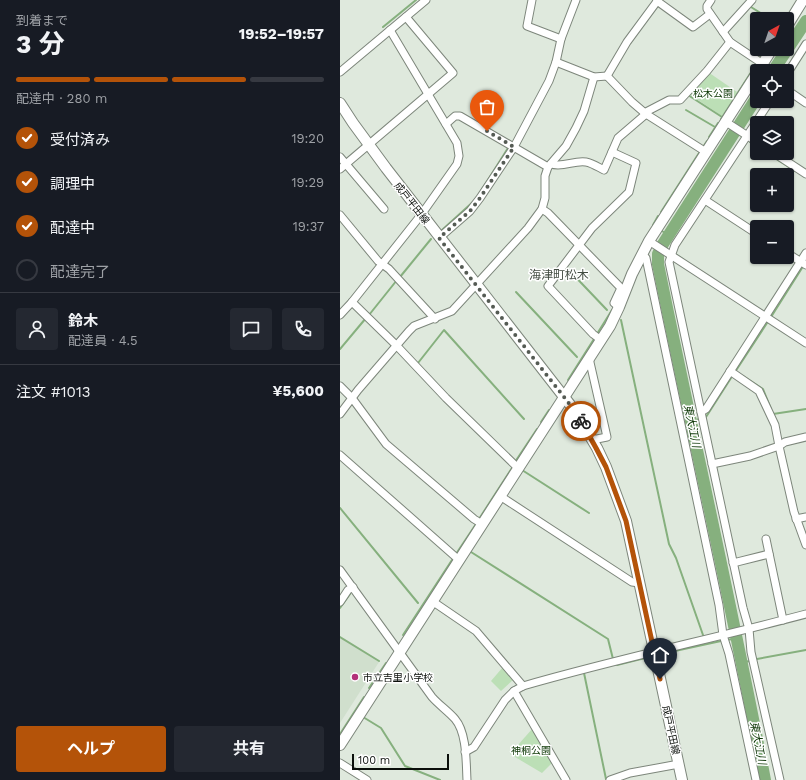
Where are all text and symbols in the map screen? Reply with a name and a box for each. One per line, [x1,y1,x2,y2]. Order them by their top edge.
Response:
north arrow [750,12,794,56]
map controls [750,12,794,264]
text: 到着まで [16,13,68,28]
text: 19:52–19:57 [239,25,324,43]
text: 3 分 [16,29,65,59]
button: locate [750,64,794,108]
park label: 松木公園 [693,88,733,99]
pin [470,90,504,131]
text: 配達中 · 280 m [16,91,107,106]
icon: bag [476,96,498,118]
button: layers [750,116,794,160]
icon: check [16,127,38,149]
text: 受付済み [50,131,110,149]
text: 19:20 [291,131,324,146]
button: + [750,168,794,212]
icon: check [16,171,38,193]
text: 調理中 [50,175,95,193]
text: 19:29 [291,175,324,190]
street label: 成戸平田線 [392,180,432,226]
icon: check [16,215,38,237]
text: 配達中 [50,219,95,237]
text: 19:37 [293,219,324,234]
button: − [750,220,794,264]
text: 配達完了 [50,263,110,281]
district label: 海津町松木 [529,268,589,282]
button: person [16,308,58,350]
button: chat [230,308,272,350]
button: phone [282,308,324,350]
text: 鈴木 [68,312,98,330]
text: 配達員 · 4.5 [68,333,138,348]
text: ¥5,600 [272,382,324,400]
text: 注文 #1013 [16,383,90,401]
courier [561,401,601,441]
water label: 東大江川 [681,403,703,450]
icon: bike [570,410,592,432]
pin [643,638,677,679]
icon: home [649,644,671,666]
marker: 市立吉里小学校 [350,672,360,682]
place label: 市立吉里小学校 [363,672,433,683]
street label: 成戸平田線 [660,704,682,756]
water label: 東大江川 [747,720,769,767]
button: ヘルプ [16,726,166,772]
button: 共有 [174,726,324,772]
park label: 神桐公園 [511,745,551,756]
scale bar [352,752,449,771]
text: 100 m [358,754,390,767]

